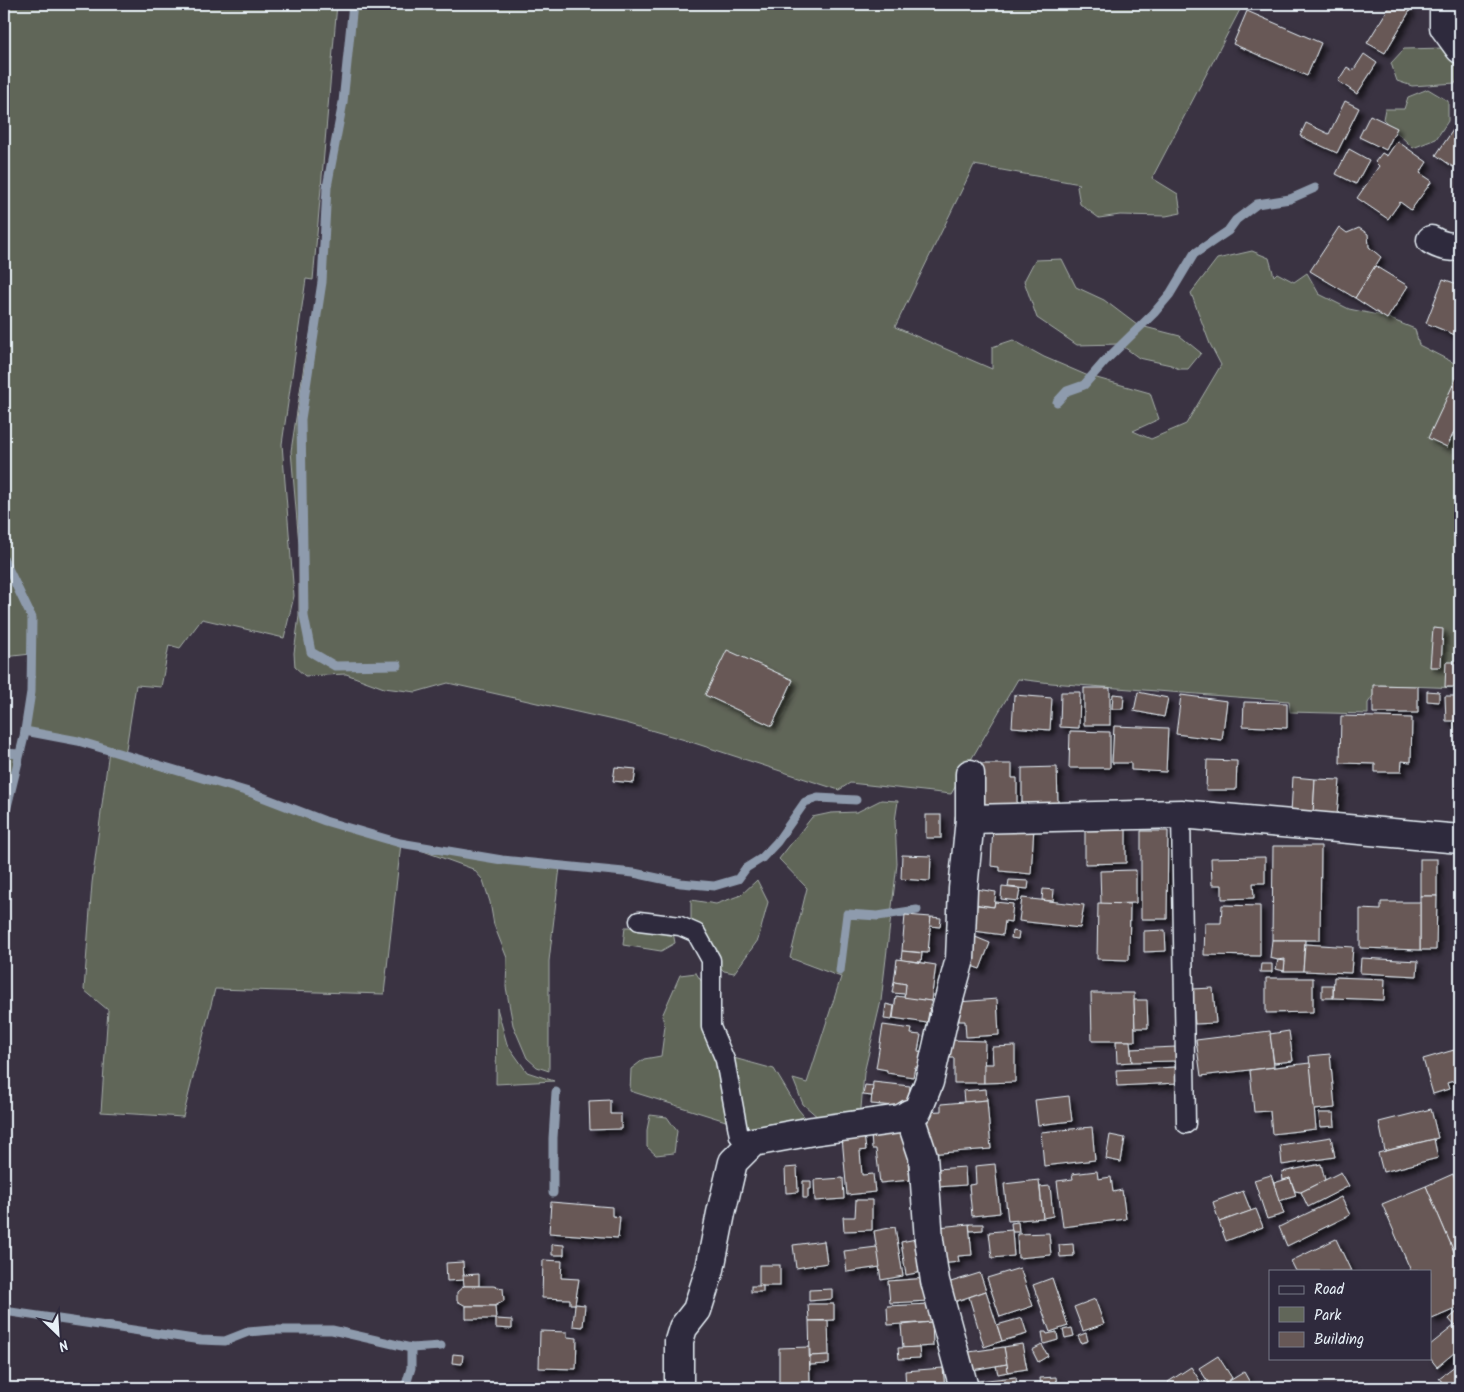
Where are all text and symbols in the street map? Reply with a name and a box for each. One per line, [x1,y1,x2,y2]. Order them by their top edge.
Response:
legend [1269,1270,1432,1360]
text: Road [1314,1278,1345,1302]
text: Park [1314,1304,1342,1328]
north arrow [32,1310,82,1360]
text: Building [1314,1328,1364,1352]
text: N [54,1333,72,1357]

